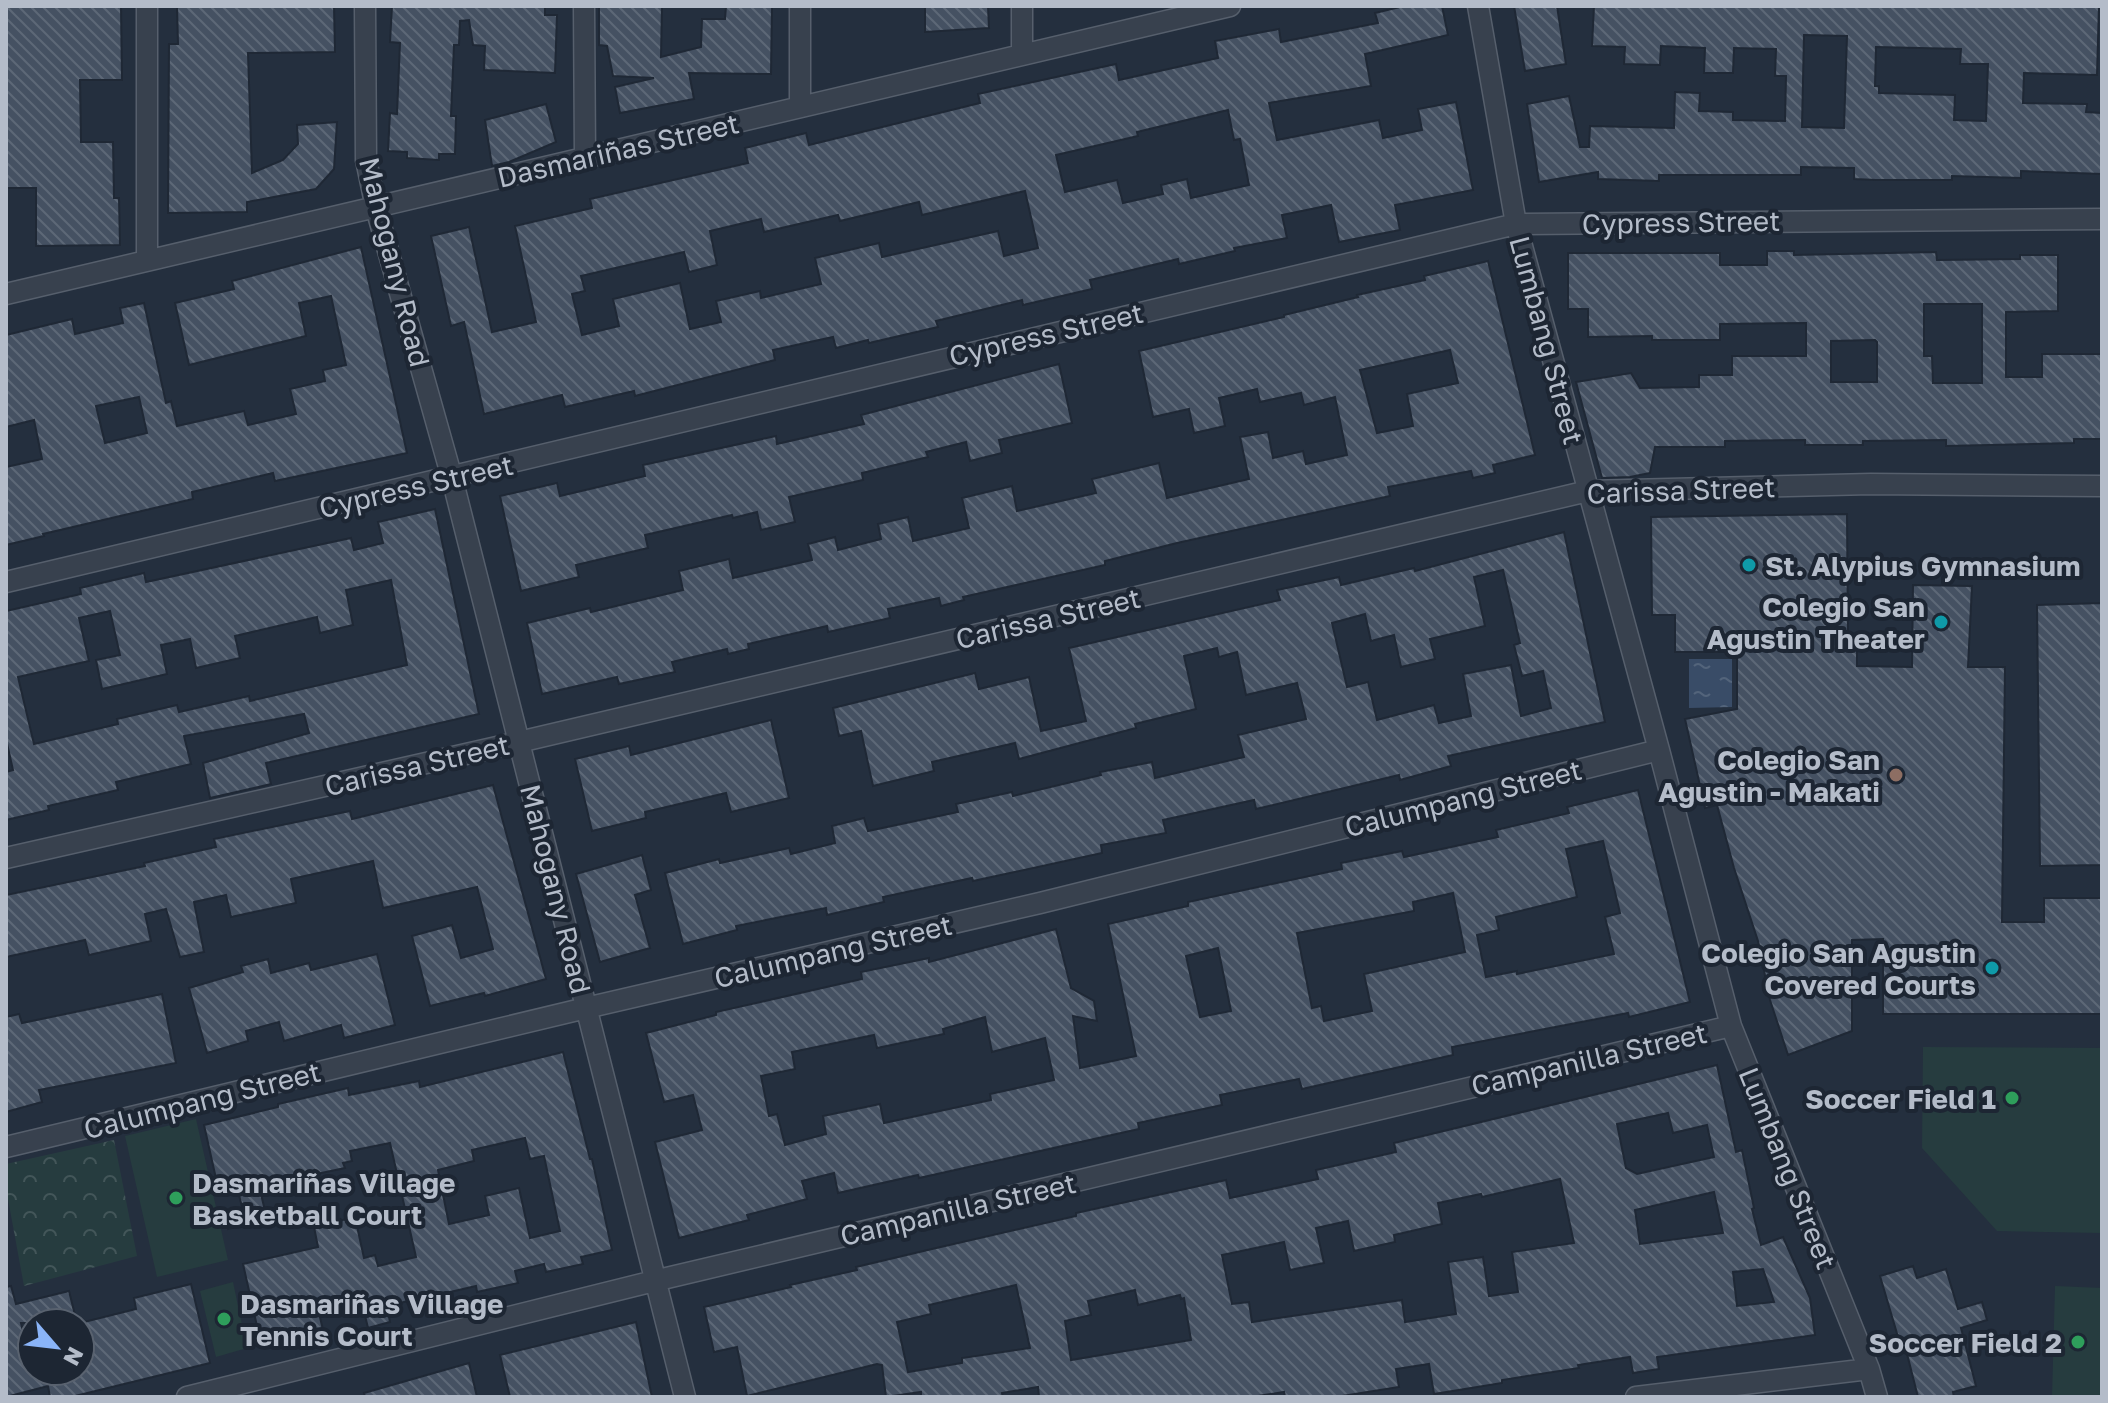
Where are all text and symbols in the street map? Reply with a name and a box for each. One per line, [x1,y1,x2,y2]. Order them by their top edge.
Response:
street label: Dasmariñas Street [494,106,742,194]
street label: Mahogany Road [353,154,437,370]
street label: Cypress Street [1582,204,1780,240]
street label: Lumbang Street [1503,232,1591,448]
street label: Cypress Street [946,296,1146,372]
street label: Cypress Street [316,448,516,524]
street label: Carissa Street [1586,470,1776,510]
place label: St. Alypius Gymnasium [1765,549,2080,582]
marker: St. Alypius Gymnasium [1740,556,1758,574]
street label: Carissa Street [952,581,1144,655]
place label: Colegio San Agustin Theater [1707,590,1925,655]
marker: Colegio San Agustin Theater [1932,613,1950,631]
street label: Carissa Street [321,728,513,802]
place label: Colegio San Agustin - Makati [1658,743,1880,808]
street label: Calumpang Street [1341,753,1585,843]
marker: Colegio San Agustin - Makati [1887,766,1905,784]
street label: Mahogany Road [514,781,598,997]
street label: Calumpang Street [711,908,955,994]
place label: Colegio San Agustin Covered Courts [1701,936,1976,1001]
marker: Colegio San Agustin Covered Courts [1983,959,2001,977]
street label: Campanilla Street [1468,1016,1710,1102]
street label: Calumpang Street [80,1055,324,1145]
street label: Lumbang Street [1733,1062,1843,1274]
place label: Soccer Field 1 [1805,1082,1996,1115]
marker: Soccer Field 1 [2003,1089,2021,1107]
place label: Dasmariñas Village Basketball Court [192,1166,455,1231]
street label: Campanilla Street [837,1166,1079,1252]
marker: Dasmariñas Village Basketball Court [167,1189,185,1207]
place label: Dasmariñas Village Tennis Court [240,1287,503,1352]
north arrow [16,1307,96,1387]
marker: Dasmariñas Village Tennis Court [215,1310,233,1328]
place label: Soccer Field 2 [1868,1326,2062,1359]
marker: Soccer Field 2 [2069,1333,2087,1351]
text: N [58,1343,90,1370]

